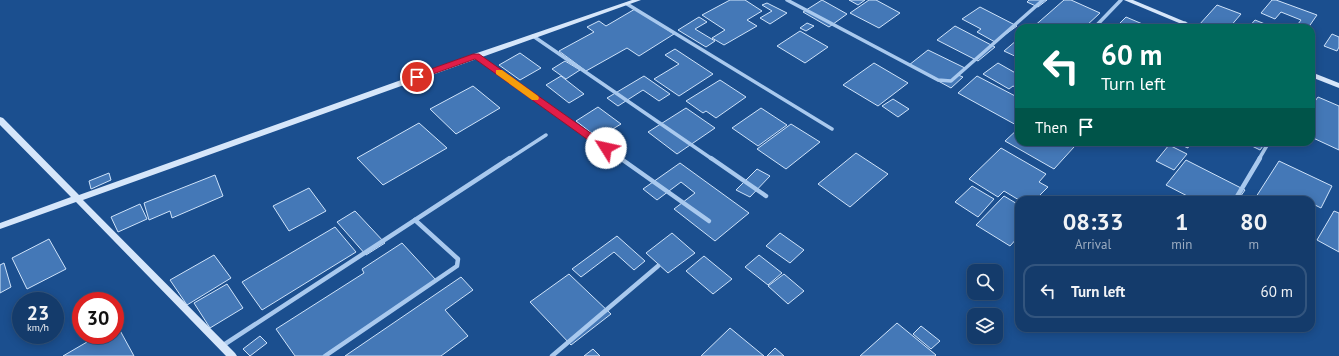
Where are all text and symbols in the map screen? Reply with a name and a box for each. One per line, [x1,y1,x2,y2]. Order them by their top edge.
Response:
text: 60 m [1101,36,1162,73]
icon: left [1035,40,1087,92]
pin [400,60,434,94]
icon: arrive [406,66,428,88]
text: Turn left [1101,72,1166,95]
icon: arrive [1075,116,1097,138]
text: Then [1035,118,1067,137]
position arrow [585,127,627,169]
text: 08:33 [1063,206,1124,237]
text: 1 [1175,206,1189,237]
text: 80 [1240,206,1267,237]
text: Arrival [1075,236,1111,253]
text: min [1171,236,1192,253]
text: m [1248,236,1259,253]
map controls [967,264,1003,344]
button: search [967,264,1003,300]
icon: left [1037,280,1059,302]
text: Turn left [1071,282,1125,301]
text: 60 m [1260,282,1293,301]
speed limit sign: 30 [72,292,124,344]
text: 23 [27,300,49,326]
button: layers [967,308,1003,344]
text: km/h [27,321,49,334]

